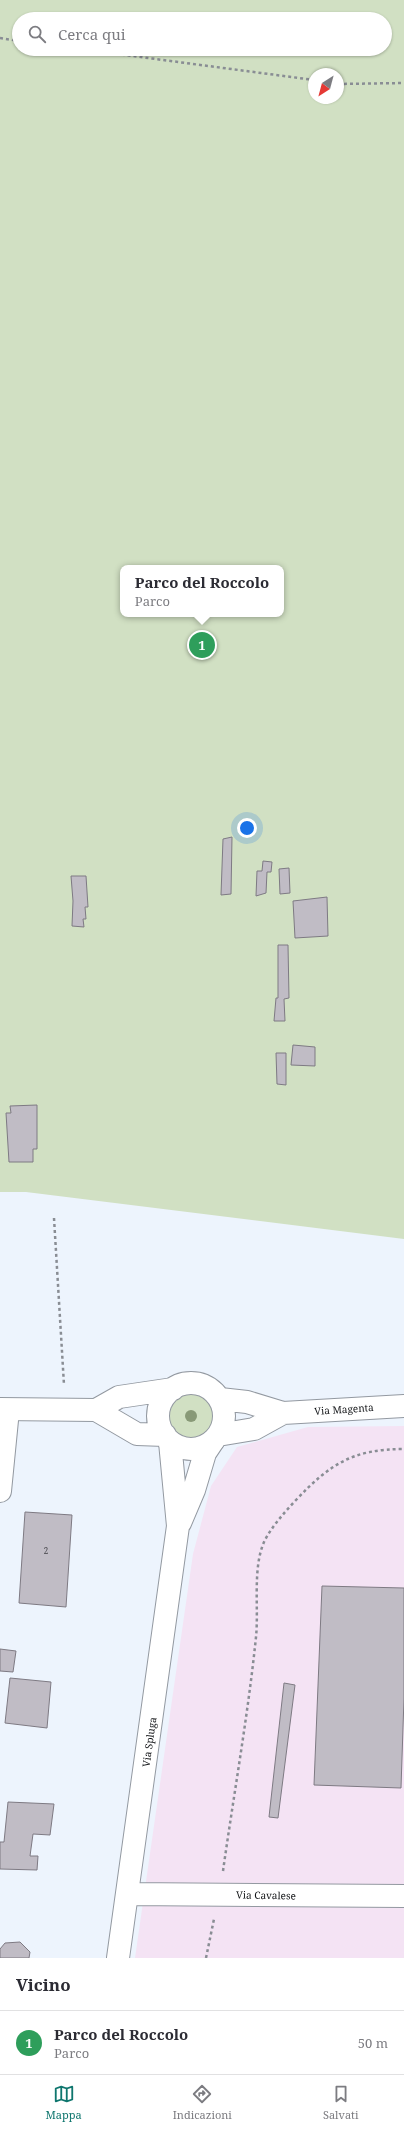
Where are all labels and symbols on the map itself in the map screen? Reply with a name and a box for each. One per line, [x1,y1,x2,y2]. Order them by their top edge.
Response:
north arrow [308,68,344,104]
pin: 1 [189,630,215,660]
your location [237,818,257,838]
street label: Via Magenta [314,1400,375,1418]
house number: 2 [44,1545,48,1556]
street label: Via Spluga [139,1716,159,1768]
street label: Via Cavalese [236,1887,296,1903]

